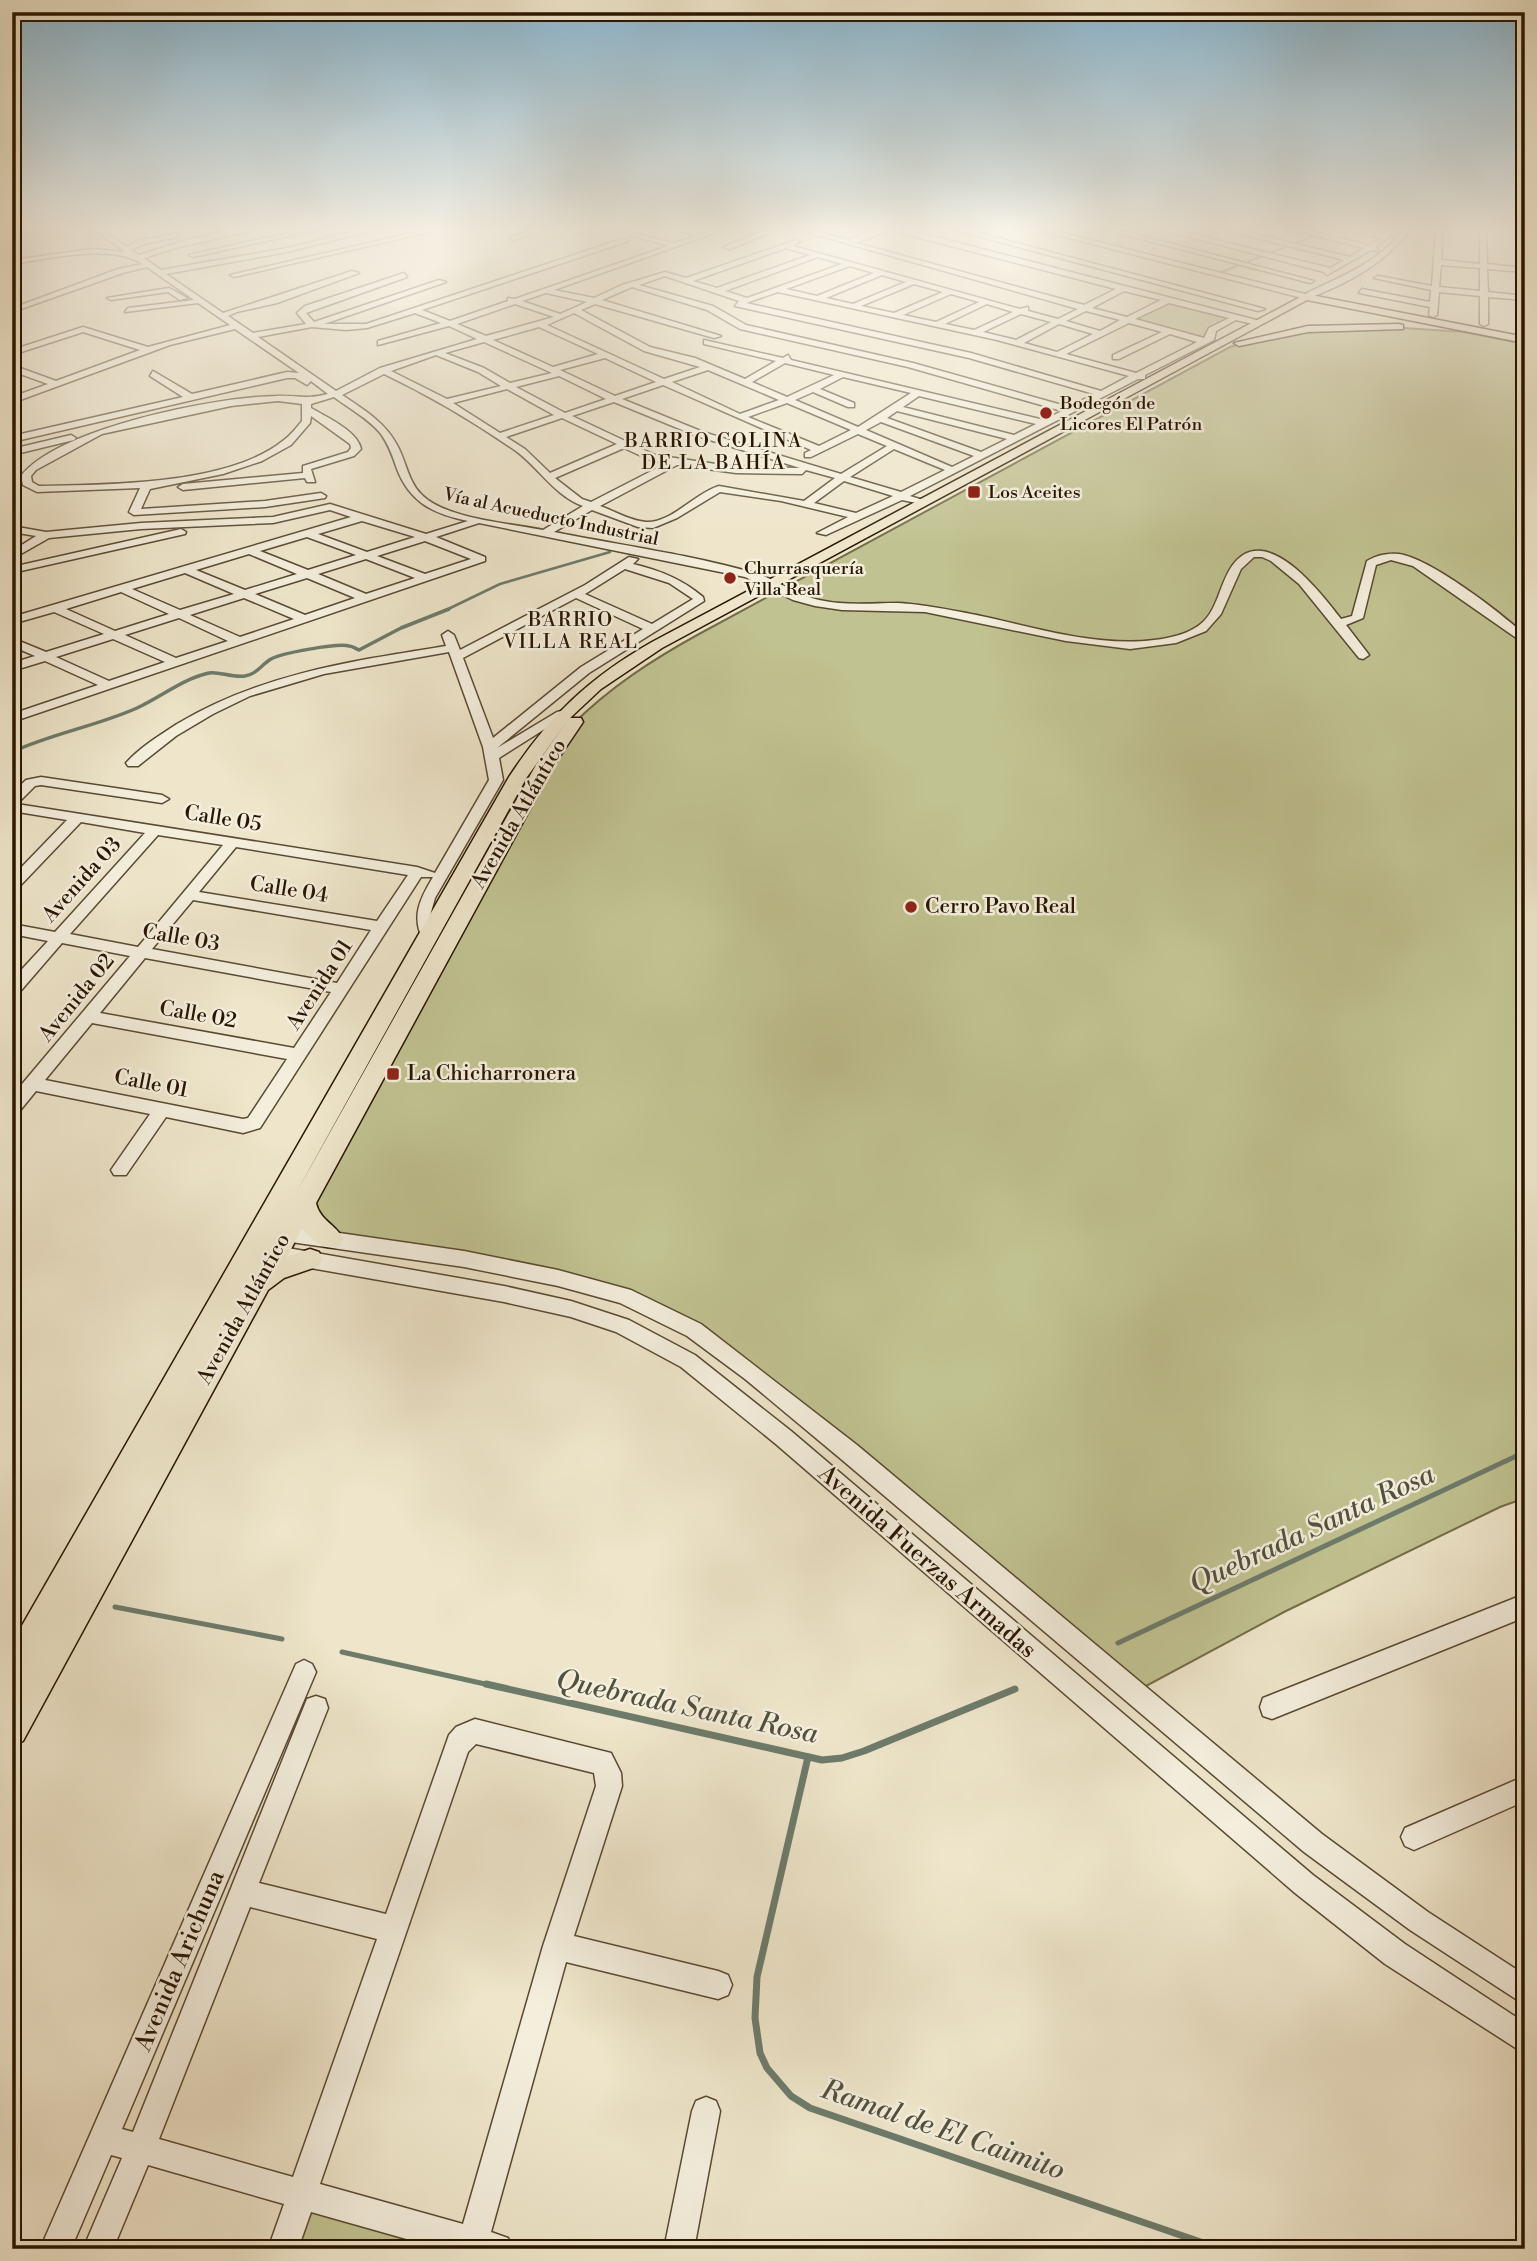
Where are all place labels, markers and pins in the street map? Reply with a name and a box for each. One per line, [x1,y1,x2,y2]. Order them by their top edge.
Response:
place label: Bodegón de Licores El Patrón [1059,392,1202,436]
marker: Bodegón de Licores El Patrón [1038,405,1054,421]
place label: Los Aceites [988,481,1081,504]
marker: Los Aceites [966,484,982,500]
place label: Churrasquería Villa Real [743,557,865,601]
marker: Churrasquería Villa Real [722,570,738,586]
place label: Cerro Pavo Real [925,894,1076,920]
marker: Cerro Pavo Real [903,899,919,915]
place label: La Chicharronera [407,1061,577,1087]
marker: La Chicharronera [385,1066,401,1082]

